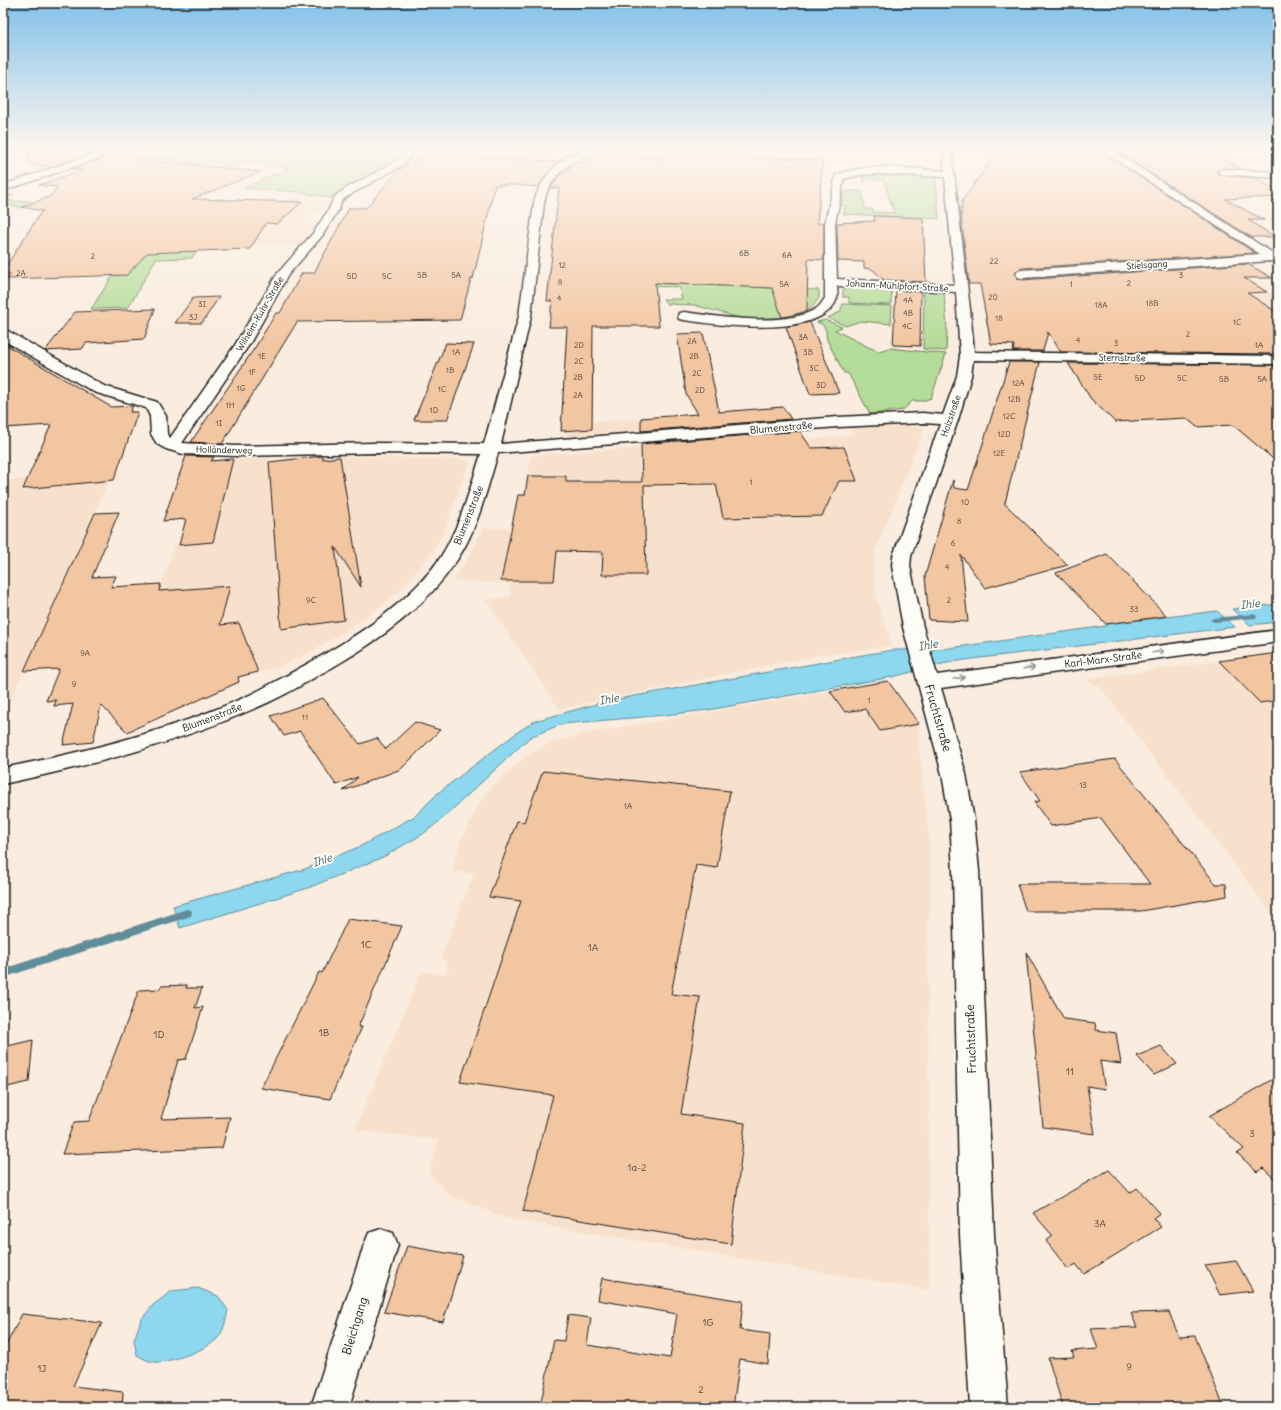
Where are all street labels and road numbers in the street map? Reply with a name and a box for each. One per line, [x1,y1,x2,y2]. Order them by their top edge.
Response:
street label: Stielsgang [1126,258,1168,271]
street label: Wilhelm-Kuhr-Straße [234,274,286,353]
street label: Johann-Mühlpfort-Straße [845,277,949,294]
street label: Sternstraße [1098,352,1146,363]
street label: Holzstraße [938,393,963,438]
street label: Blumenstraße [749,418,813,437]
street label: Holländerweg [196,444,252,455]
street label: Blumenstraße [451,484,486,547]
street label: Karl-Marx-Straße [1064,648,1143,671]
street label: Fruchtstraße [922,683,955,753]
street label: Blumenstraße [180,700,244,735]
street label: Fruchtstraße [962,1004,979,1074]
street label: Bleichgang [339,1295,370,1357]

